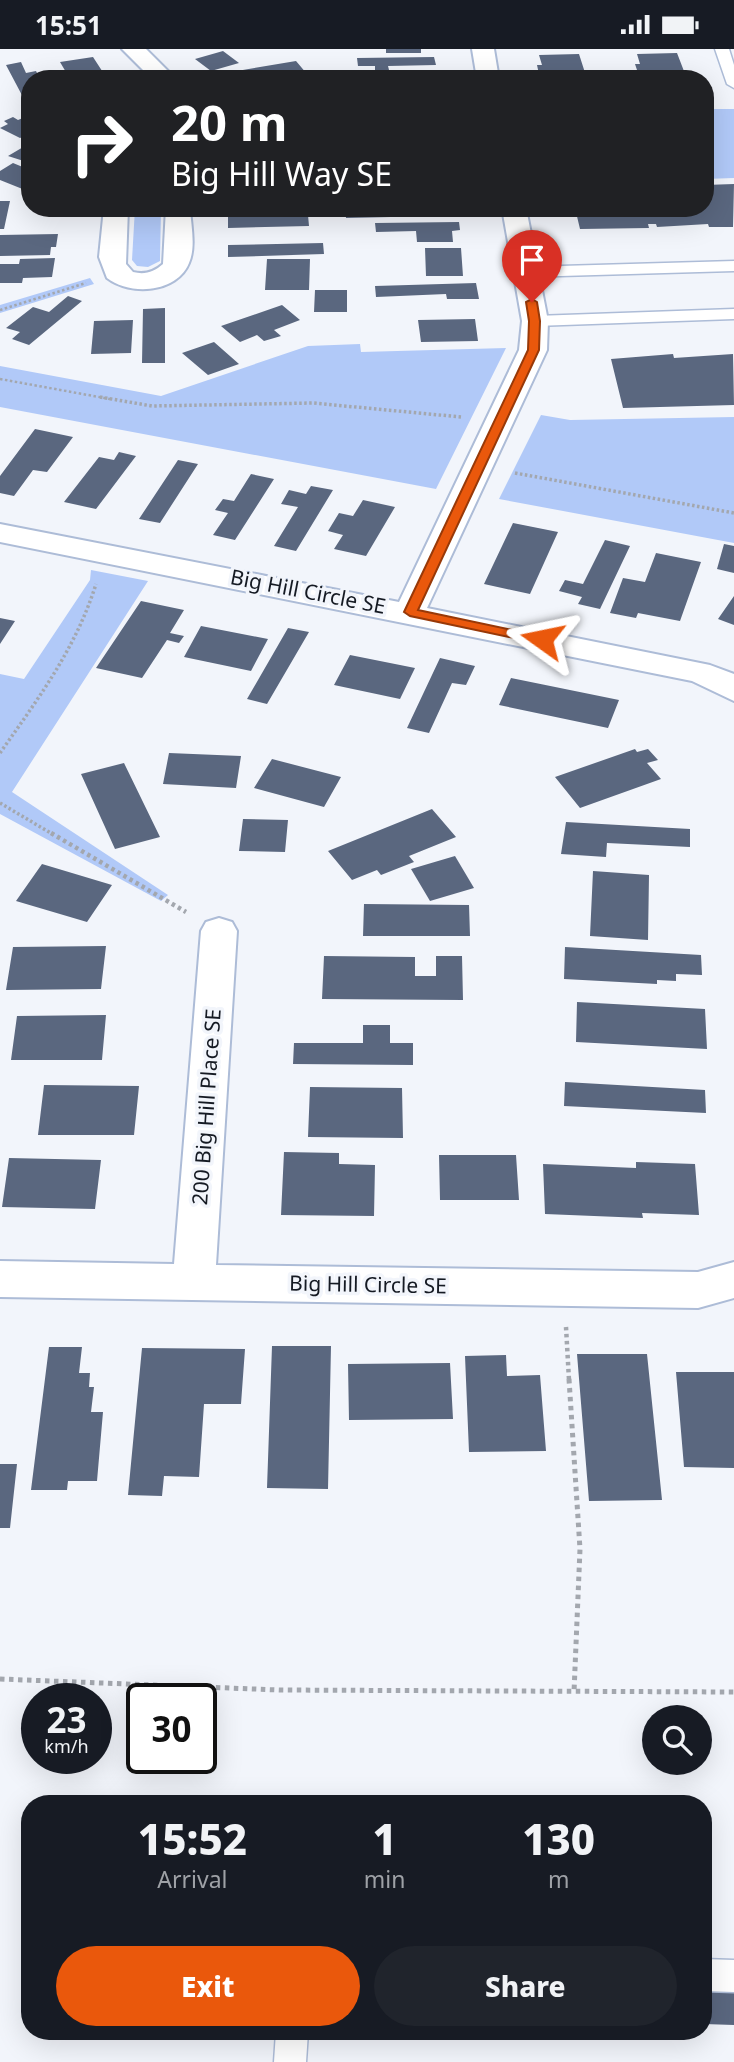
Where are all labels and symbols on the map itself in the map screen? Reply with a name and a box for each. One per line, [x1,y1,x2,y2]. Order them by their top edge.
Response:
pin [502,230,562,302]
street label: Big Hill Circle SE [228,562,388,620]
position arrow [505,602,579,676]
street label: 200 Big Hill Place SE [185,1008,227,1206]
street label: Big Hill Circle SE [289,1269,447,1299]
speed limit sign: 30 [126,1683,217,1774]

